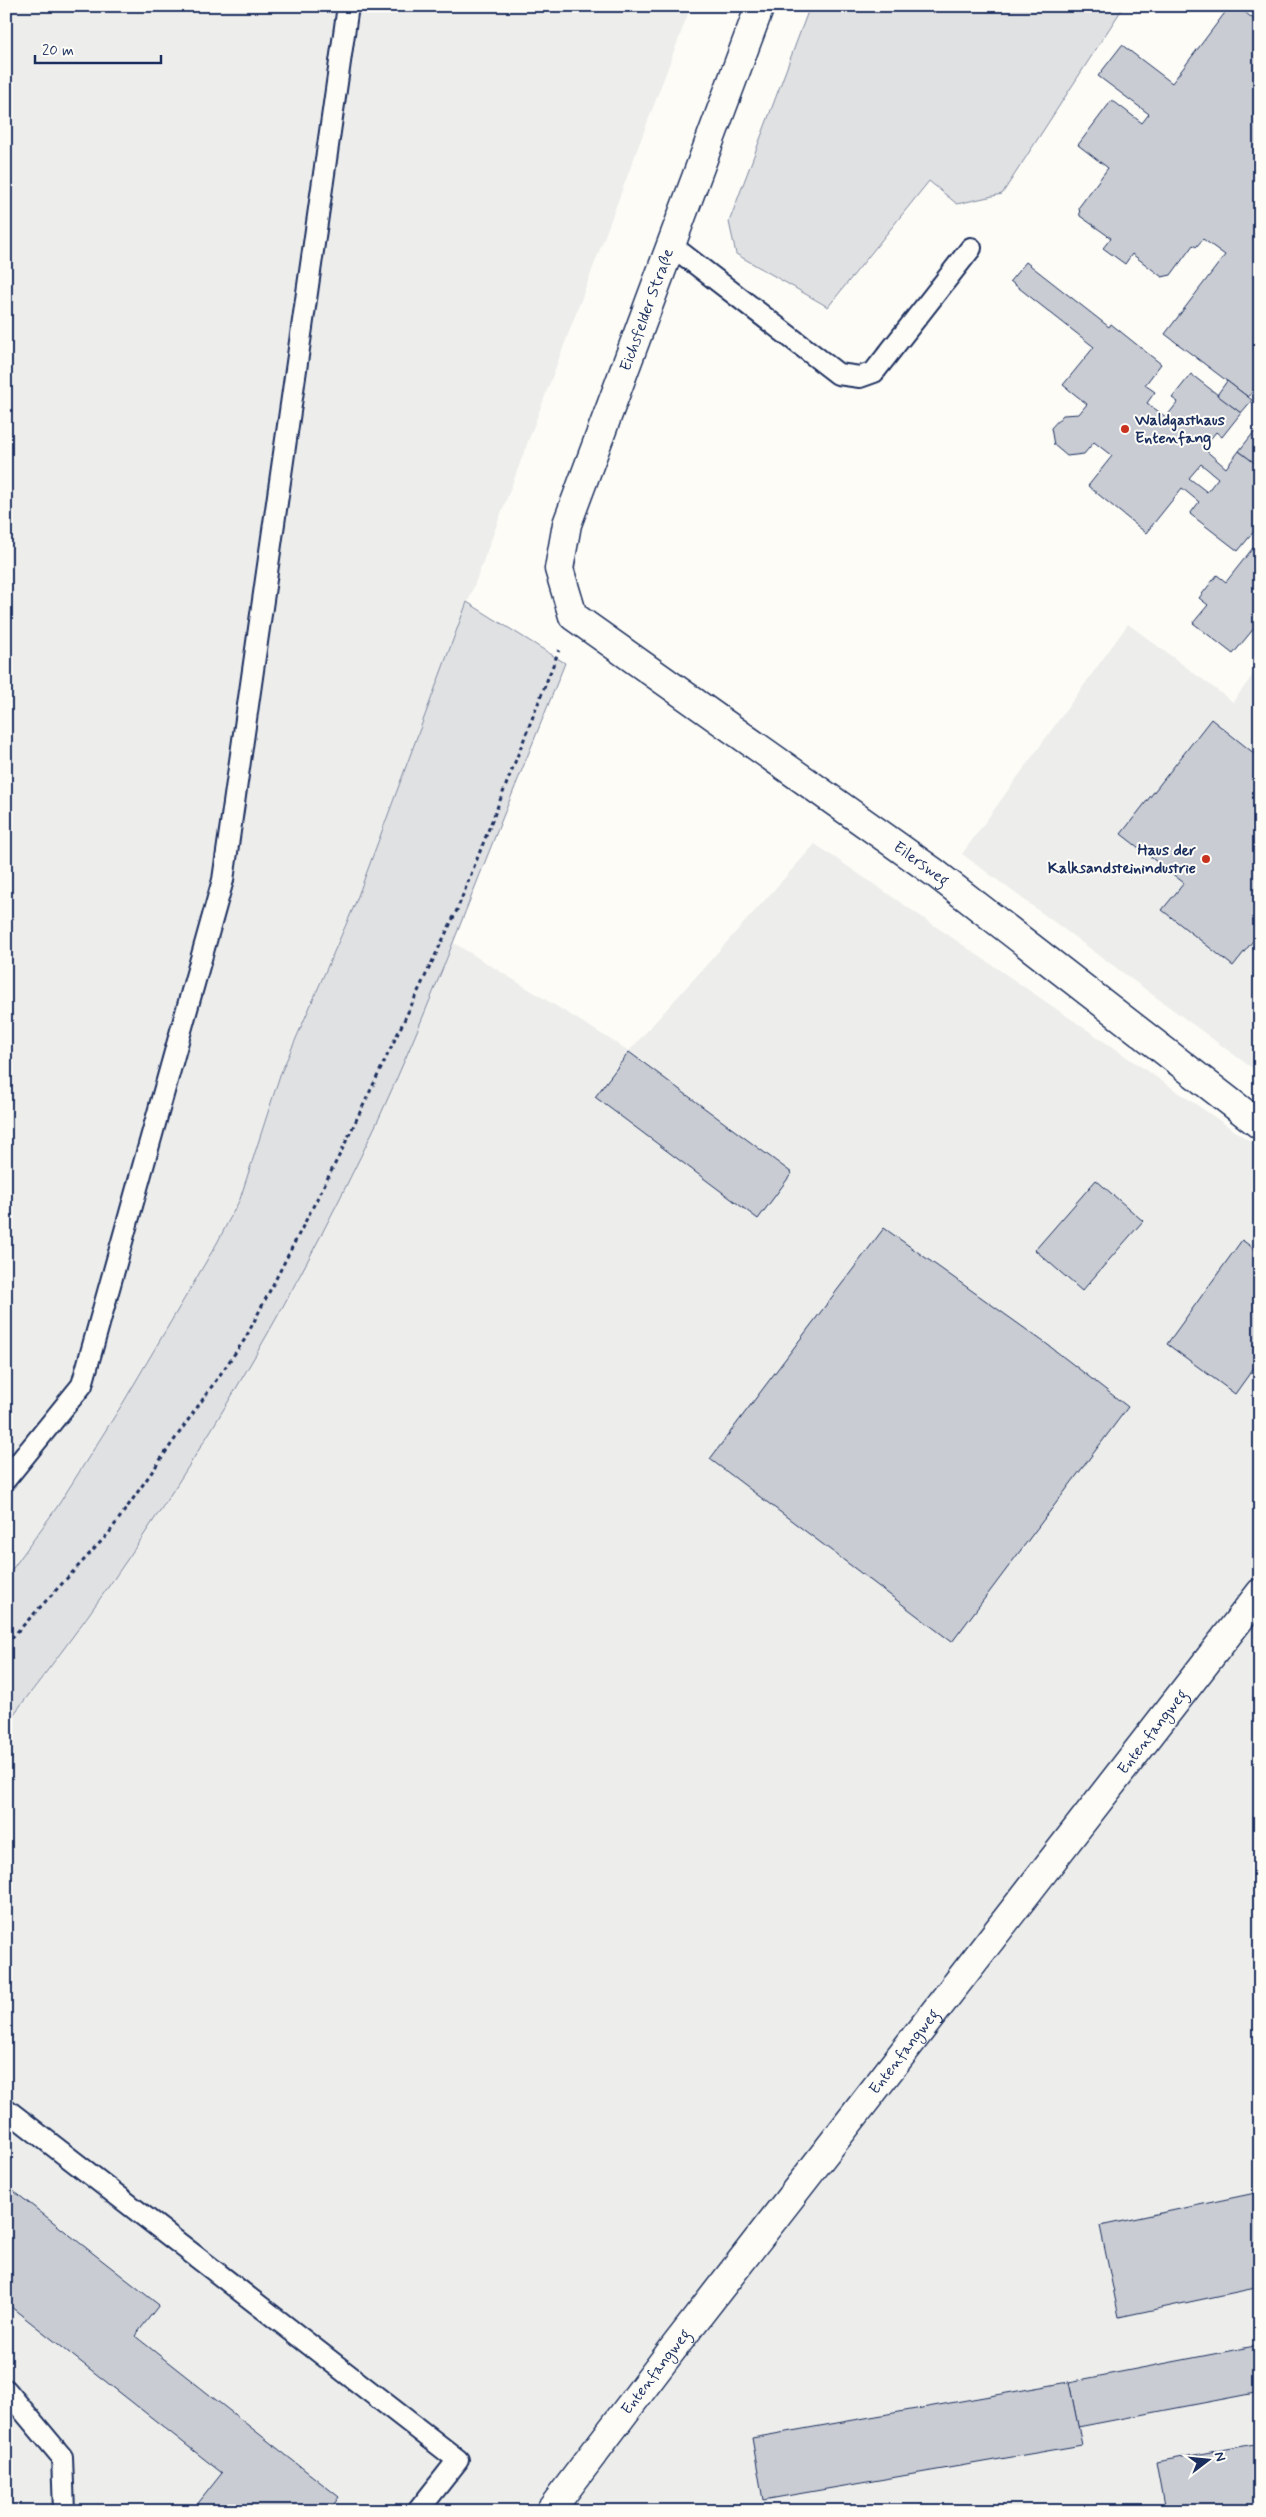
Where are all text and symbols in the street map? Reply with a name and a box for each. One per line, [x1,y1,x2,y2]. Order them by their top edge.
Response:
scale bar [35,32,161,64]
text: 20 m [42,41,74,61]
street label: Eichsfelder Straße [615,246,679,374]
place label: Waldgasthaus Entenfang [1134,410,1225,451]
marker: Waldgasthaus Entenfang [1119,423,1131,435]
street label: Eilersweg [889,836,954,892]
place label: Haus der Kalksandsteinindustrie [1048,840,1196,879]
marker: Haus der Kalksandsteinindustrie [1200,853,1212,865]
street label: Entenfangweg [1112,1685,1193,1779]
street label: Entenfangweg [864,2004,945,2099]
street label: Entenfangweg [616,2324,696,2419]
north arrow [1184,2434,1234,2484]
text: N [1210,2450,1229,2464]

